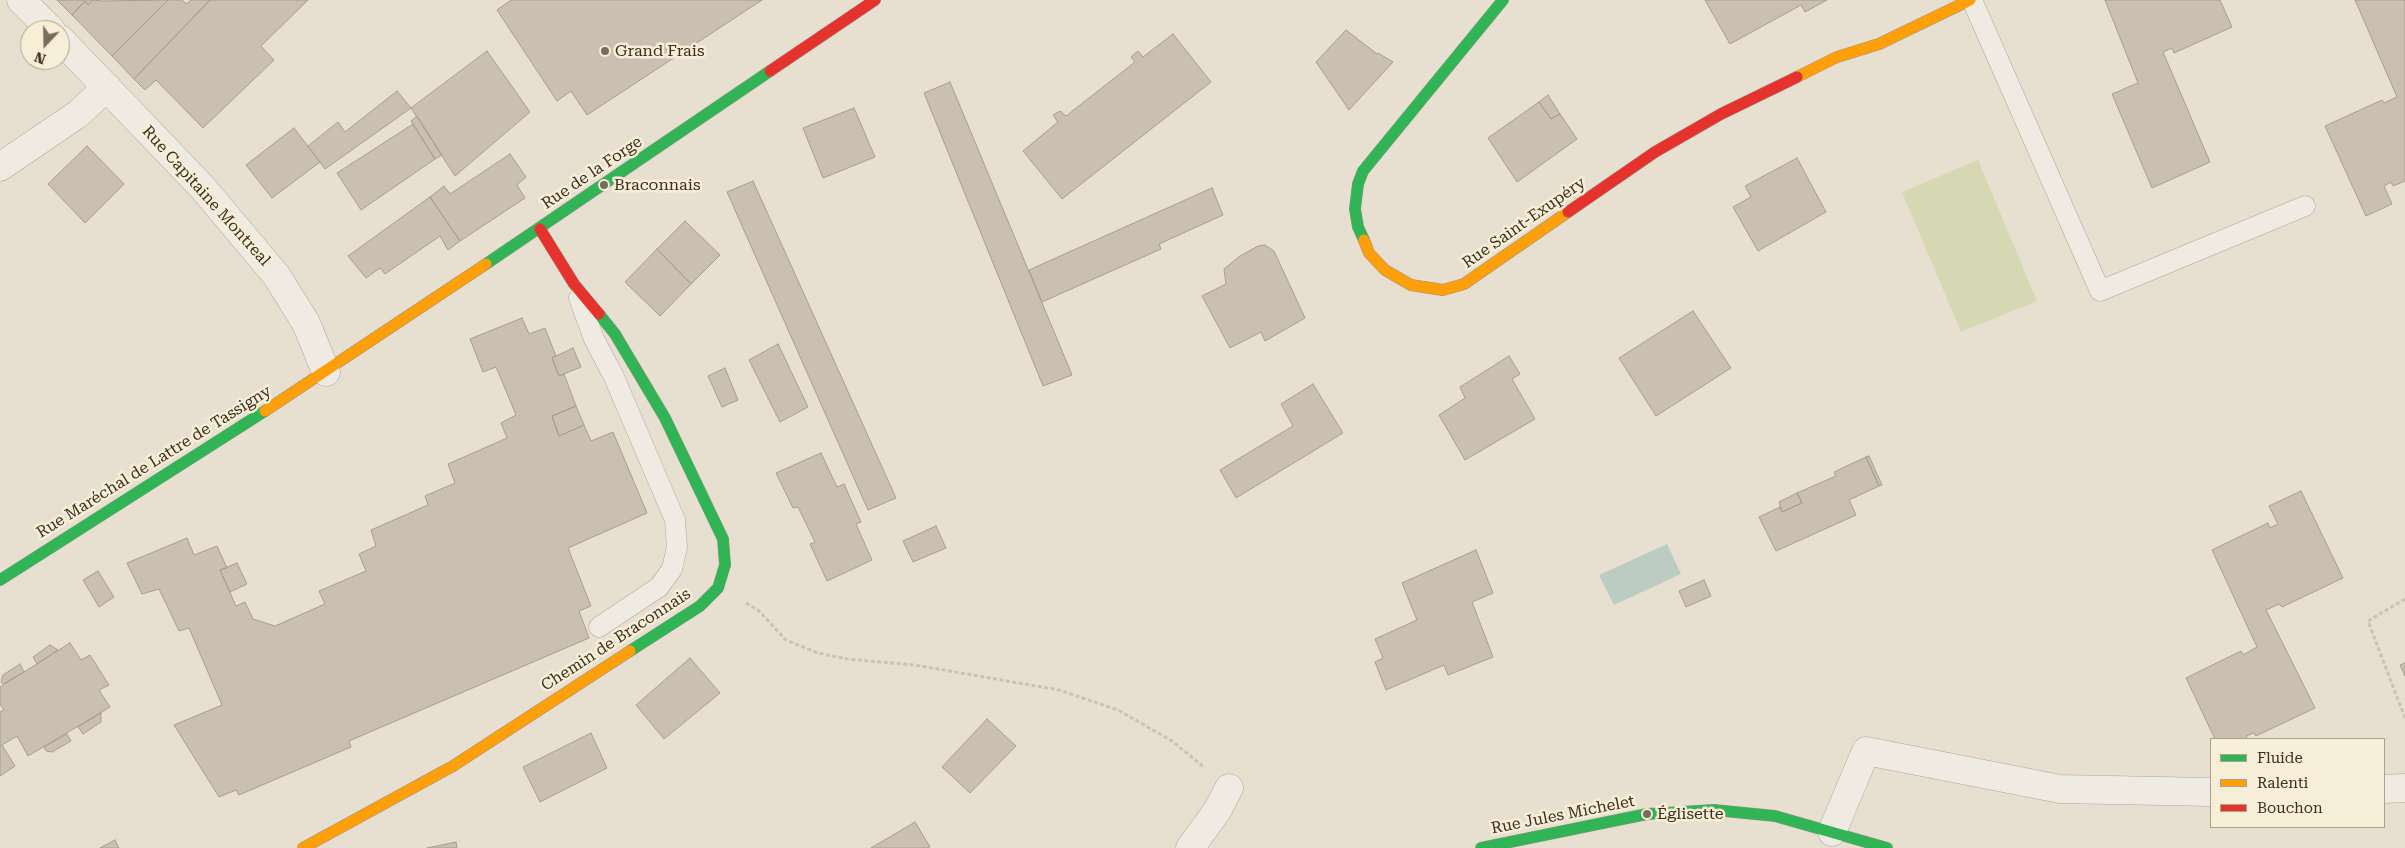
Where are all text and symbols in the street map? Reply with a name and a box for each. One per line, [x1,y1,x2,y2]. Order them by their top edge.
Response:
north arrow [20,20,70,70]
place label: Grand Frais [615,41,705,61]
marker: Grand Frais [599,45,611,57]
text: N [32,49,48,67]
street label: Rue Capitaine Montreal [138,122,274,270]
street label: Rue de la Forge [538,132,646,214]
street label: Rue Saint-Exupéry [1459,173,1589,273]
place label: Braconnais [614,175,700,195]
marker: Braconnais [598,179,610,191]
street label: Rue Maréchal de Lattre de Tassigny [33,382,275,542]
street label: Chemin de Braconnais [538,584,694,696]
legend [2210,738,2385,828]
text: Fluide [2257,749,2303,767]
text: Ralenti [2257,774,2308,792]
street label: Rue Jules Michelet [1490,792,1636,838]
text: Bouchon [2257,799,2323,817]
place label: Églisette [1657,804,1723,824]
marker: Églisette [1641,808,1653,820]

